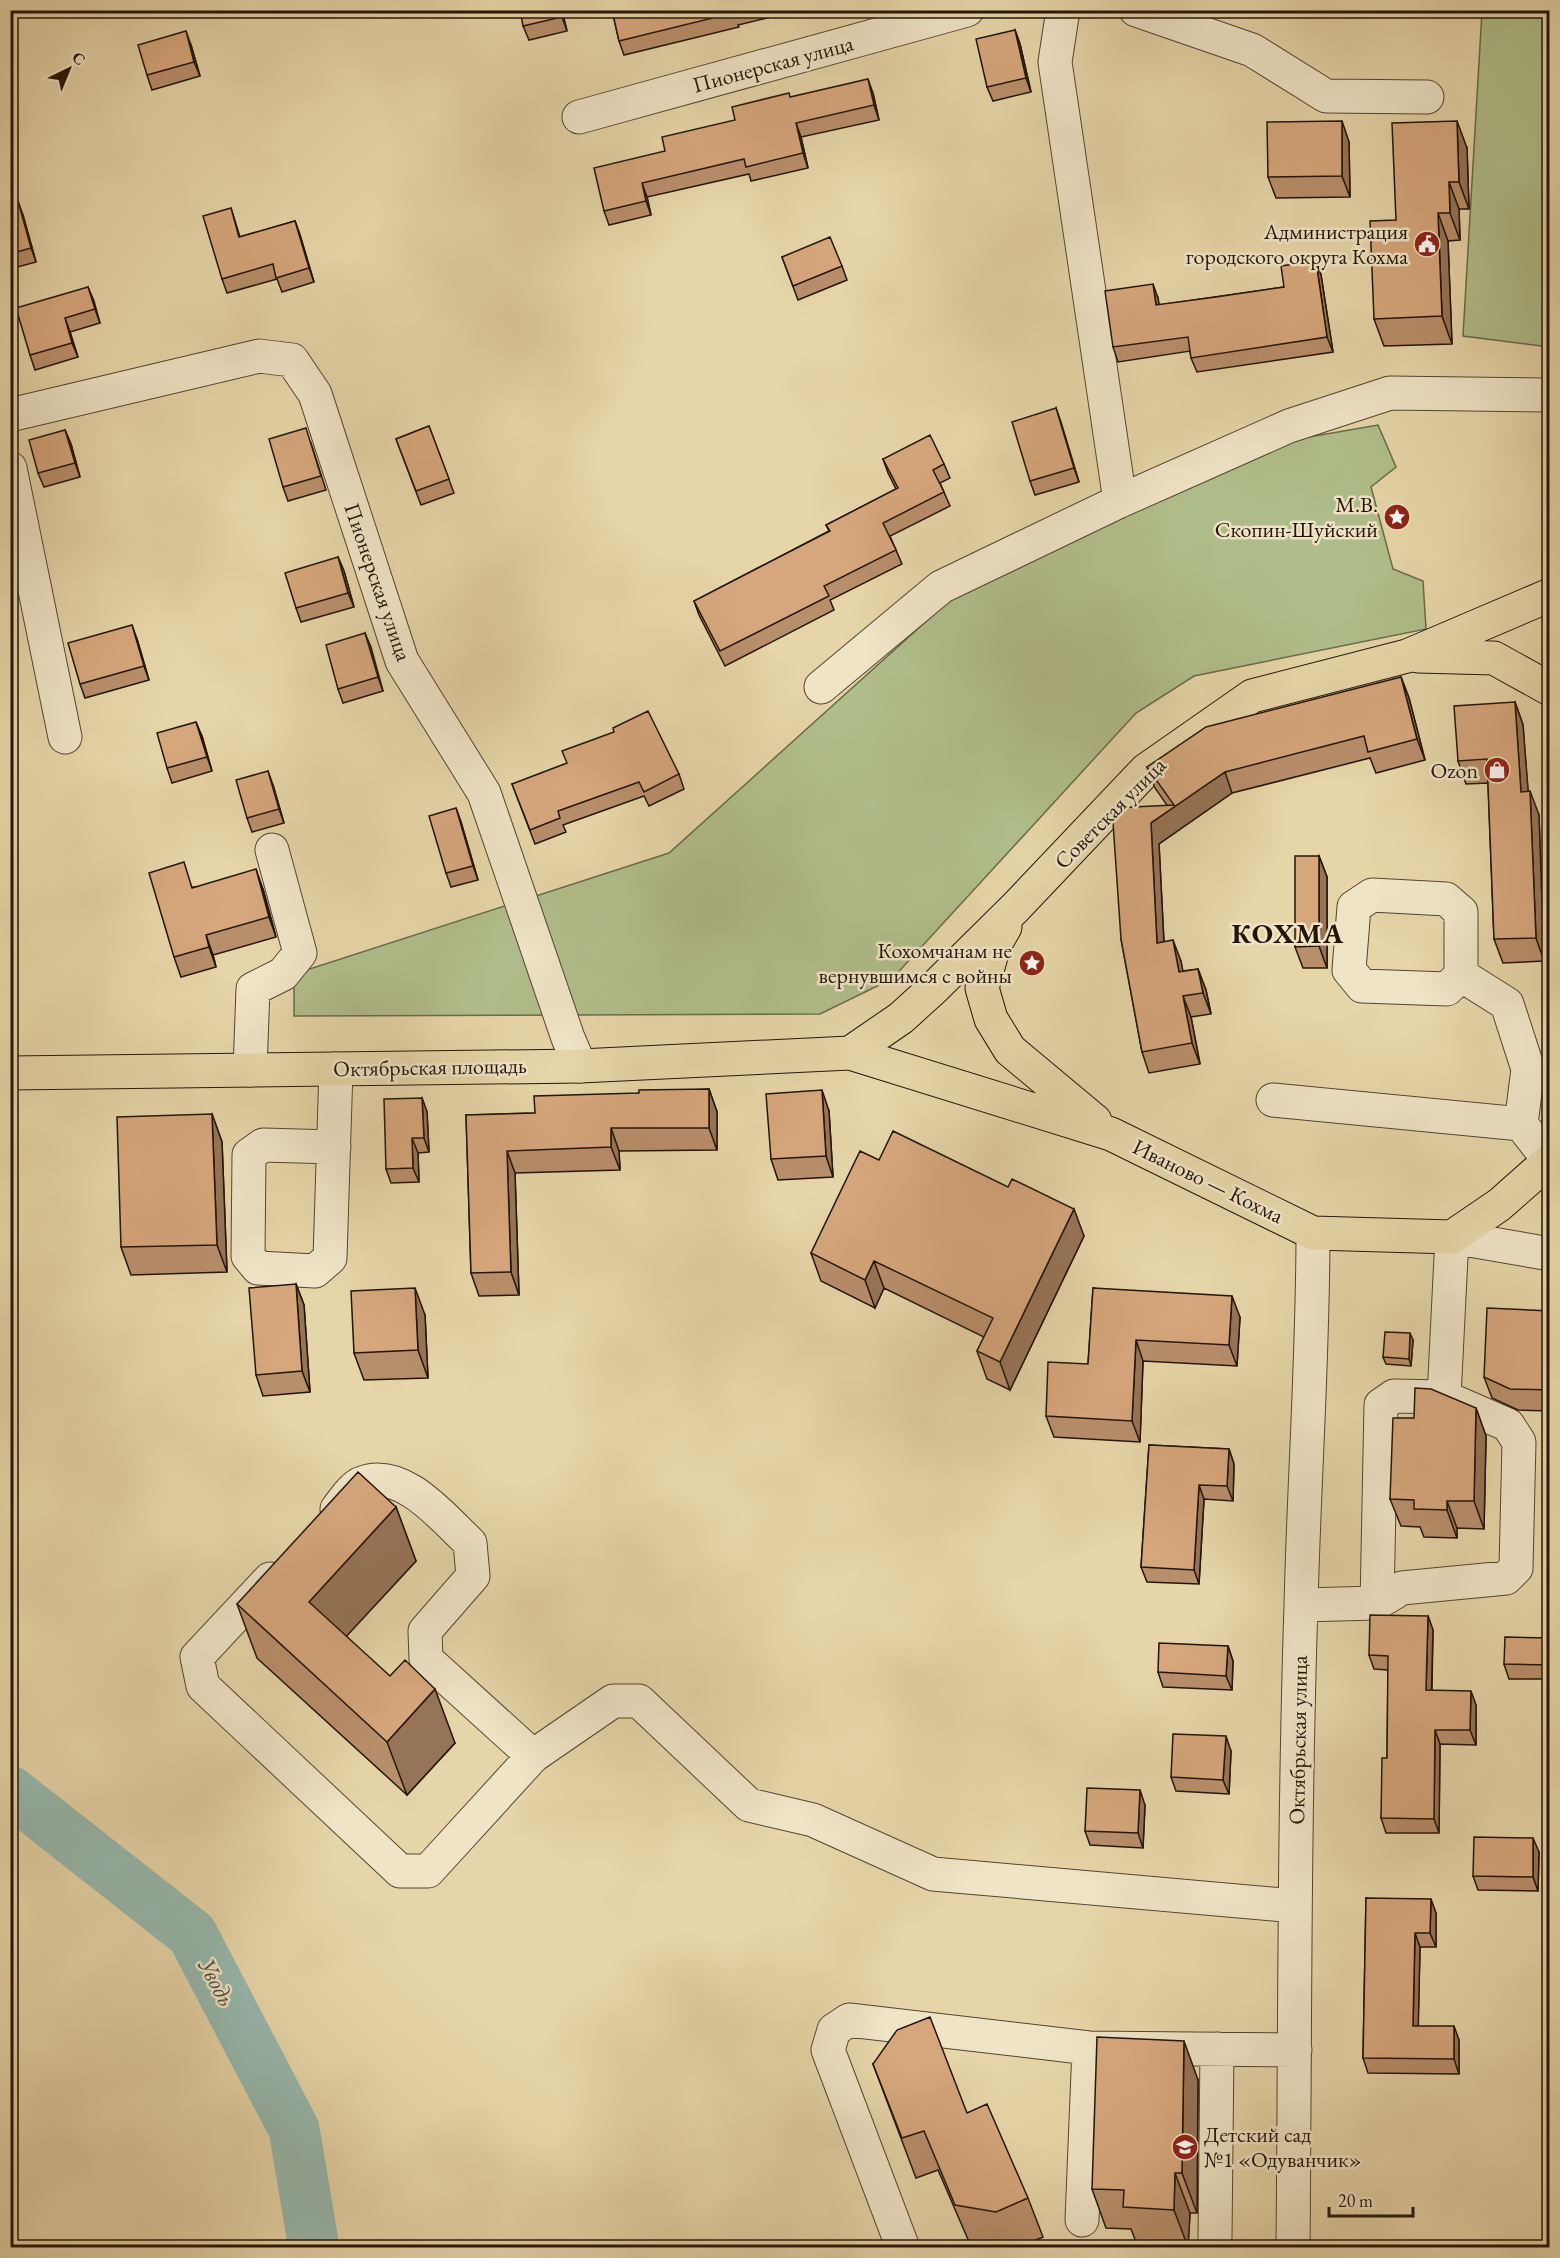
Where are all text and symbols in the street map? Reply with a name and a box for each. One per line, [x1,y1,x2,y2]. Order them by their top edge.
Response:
street label: Пионерская улица [689,29,857,99]
north arrow [39,39,99,99]
text: С [68,47,90,70]
place label: Администрация городского округа Кохма [1186,217,1408,271]
public building icon: Администрация городского округа Кохма [1412,229,1442,259]
place label: М.В. Скопин-Шуйский [1215,490,1378,544]
street label: Пионерская улица [337,499,419,665]
place icon: М.В. Скопин-Шуйский [1382,502,1412,532]
street label: Советская улица [1048,751,1172,875]
shop icon: Ozon [1482,755,1512,785]
place label: Ozon [1430,756,1478,785]
district label: КОХМА [1231,915,1345,951]
place label: Кохомчанам не вернувшимся с войны [819,936,1012,990]
place icon: Кохомчанам не вернувшимся с войны [1017,948,1047,978]
street label: Октябрьская площадь [333,1051,527,1083]
street label: Иваново — Кохма [1128,1132,1288,1230]
street label: Октябрьская улица [1282,1655,1314,1825]
water label: Уводь [191,1952,243,2012]
place label: Детский сад №1 «Одуванчик» [1204,2120,1362,2174]
school or university icon: Детский сад №1 «Одуванчик» [1170,2132,1200,2162]
scale bar [1329,2180,1413,2218]
text: 20 m [1338,2189,1373,2212]

